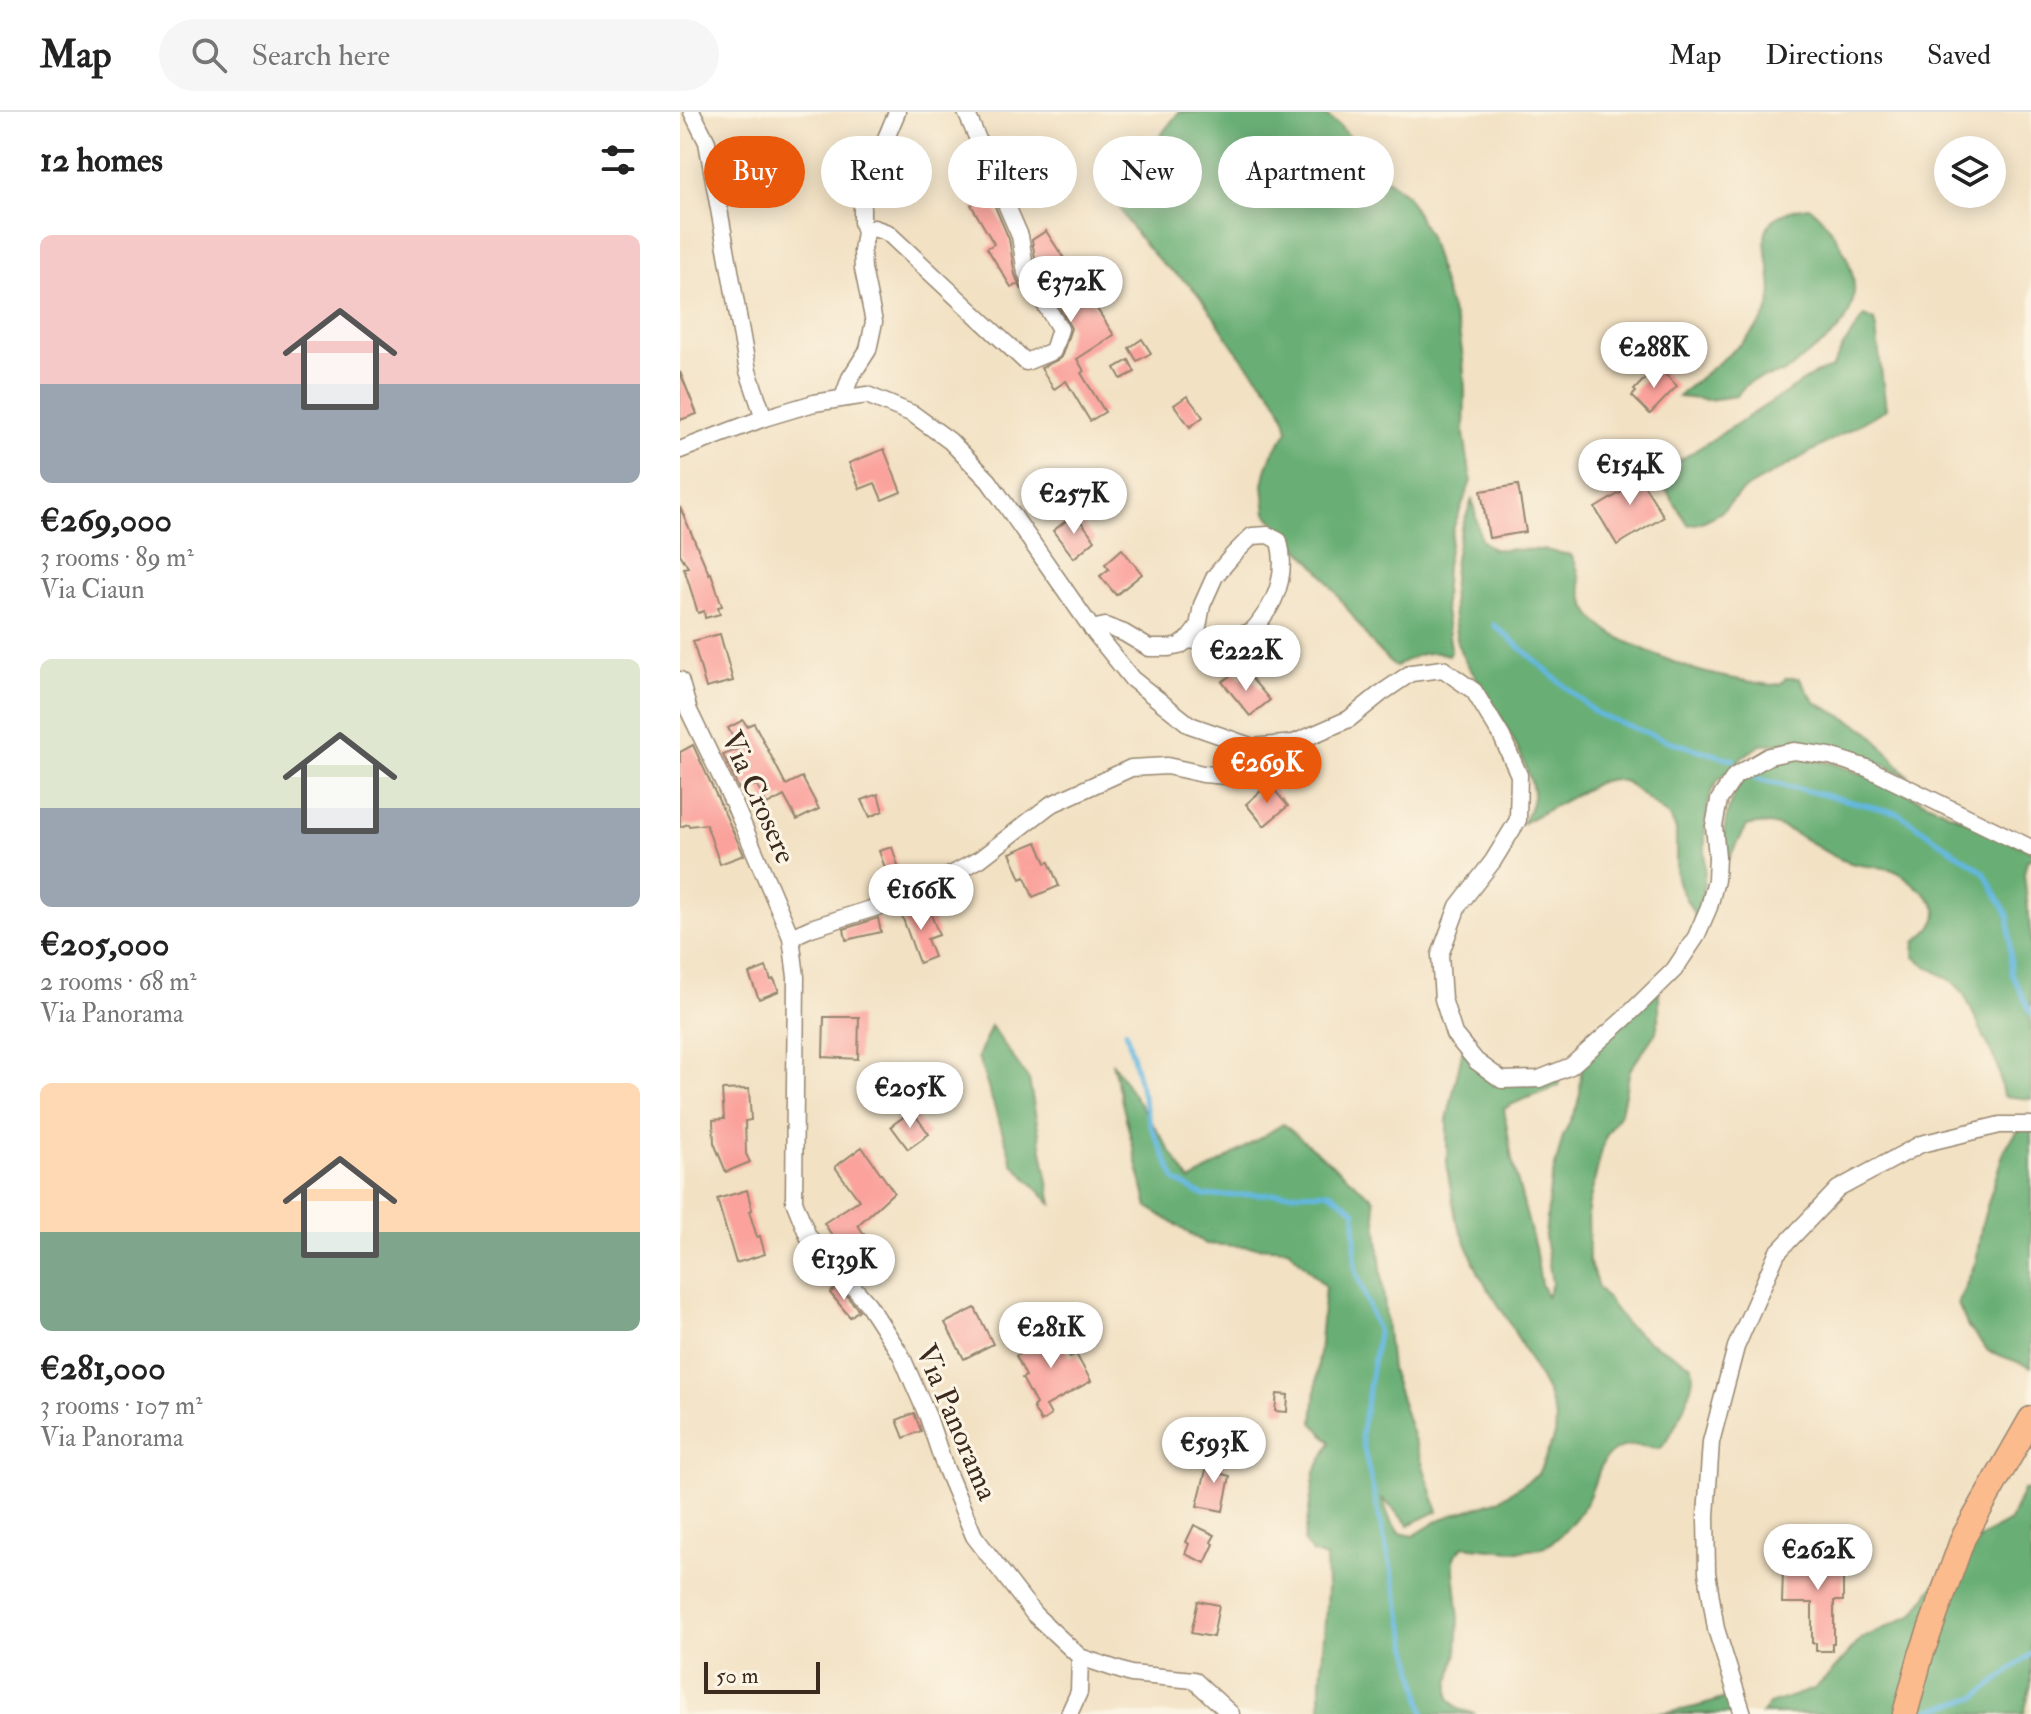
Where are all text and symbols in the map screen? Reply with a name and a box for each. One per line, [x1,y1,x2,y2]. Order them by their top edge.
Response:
search box [159,19,719,91]
text: Map [40,31,111,79]
icon: search [187,33,231,77]
text: Search here [251,37,390,74]
text: Map [1669,38,1722,73]
text: Directions [1766,38,1883,73]
text: Saved [1927,38,1991,73]
chip: Buy [704,136,805,208]
chip: Rent [821,136,932,208]
chip: Filters [948,136,1077,208]
chip: New [1093,136,1202,208]
chip: Apartment [1218,136,1394,208]
map controls [1934,136,2006,208]
button: layers [1934,136,2006,208]
icon: filters [596,138,640,182]
text: 12 homes [40,139,163,182]
pin: €372K [1015,256,1127,324]
text: €372K [1037,266,1105,298]
icon: home [268,287,412,431]
pin: €288K [1598,322,1710,390]
text: €288K [1619,332,1689,364]
pin: €154K [1574,439,1686,507]
text: €154K [1596,449,1664,481]
pin: €257K [1018,468,1130,536]
text: €257K [1039,478,1109,510]
text: €269,000 [40,499,172,542]
text: 3 rooms · 89 m² [40,542,194,574]
text: Via Ciaun [40,574,145,606]
pin: €222K [1190,625,1302,693]
text: €222K [1210,635,1282,667]
icon: home [268,711,412,855]
street label: Via Crosere [713,725,804,869]
pin: €269K [1211,737,1323,805]
text: €269K [1231,747,1304,779]
pin: €166K [865,864,977,932]
text: €166K [887,874,955,906]
text: €205,000 [40,923,169,966]
text: 2 rooms · 68 m² [40,966,197,998]
text: Via Panorama [40,998,184,1030]
pin: €205K [854,1062,966,1130]
text: €205K [874,1072,946,1104]
icon: home [268,1135,412,1279]
pin: €139K [788,1234,900,1302]
text: €139K [811,1244,877,1276]
pin: €281K [995,1302,1107,1370]
text: €281K [1017,1312,1085,1344]
street label: Via Panorama [907,1339,1006,1506]
text: €281,000 [40,1347,166,1390]
text: 3 rooms · 107 m² [40,1390,203,1422]
pin: €593K [1158,1417,1270,1485]
text: Via Panorama [40,1422,184,1454]
text: €593K [1180,1427,1248,1459]
pin: €262K [1762,1524,1874,1592]
text: €262K [1782,1534,1854,1566]
scale bar [704,1658,820,1694]
text: 50 m [716,1662,758,1690]

